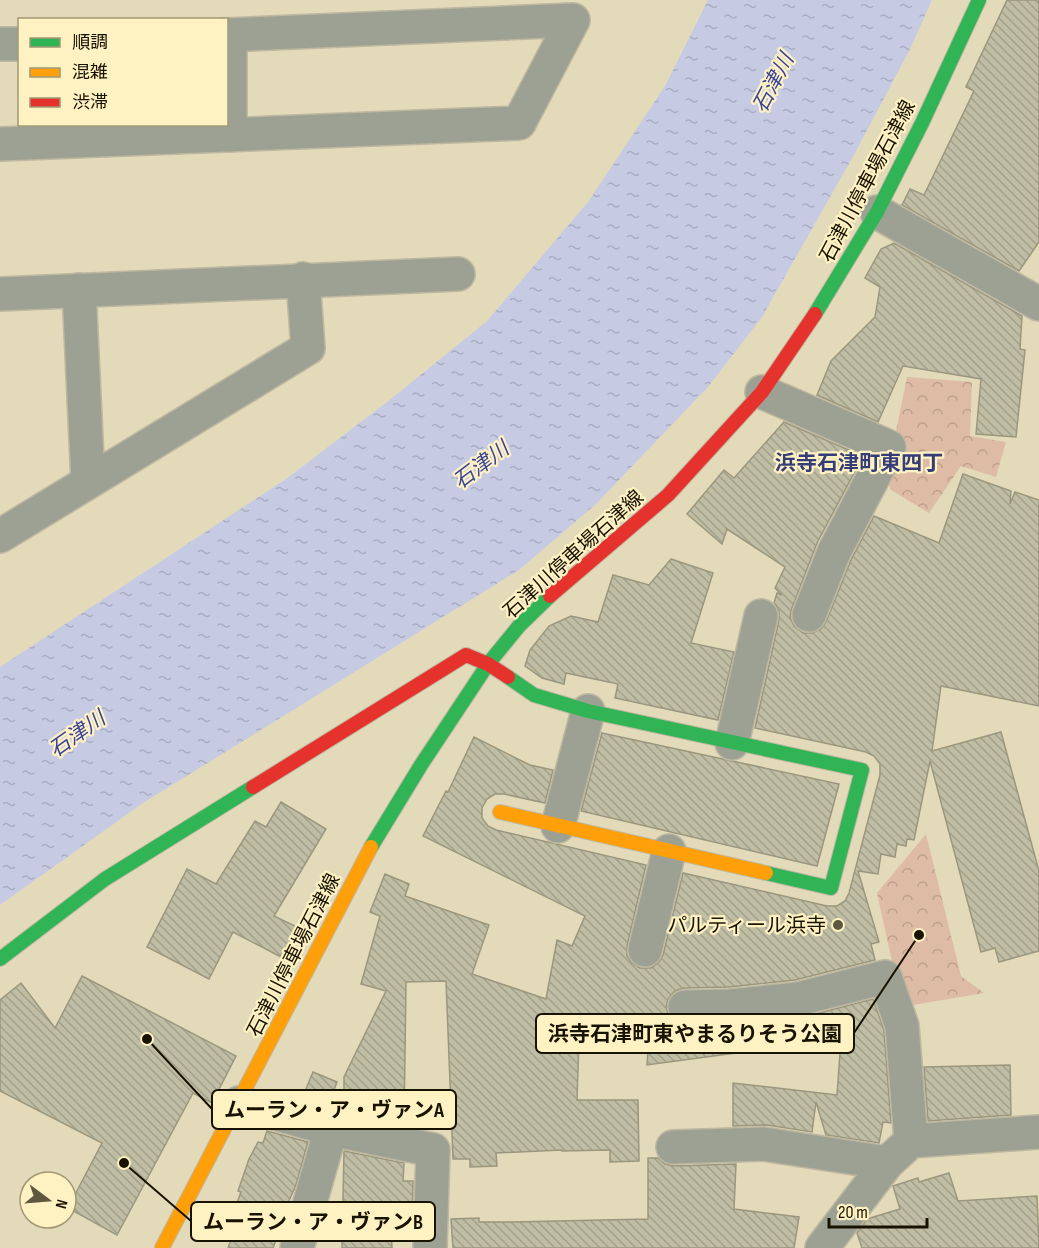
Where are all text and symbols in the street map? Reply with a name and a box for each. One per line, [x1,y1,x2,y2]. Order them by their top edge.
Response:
legend [18,18,228,126]
text: 順調 [72,32,108,53]
water label: 石津川 [748,48,800,117]
text: 混雑 [72,62,108,83]
text: 渋滞 [72,92,108,113]
street label: 石津川停車場石津線 [815,96,921,267]
water label: 石津川 [449,435,516,494]
district label: 浜寺石津町東四丁 [775,451,943,476]
street label: 石津川停車場石津線 [499,486,649,624]
water label: 石津川 [44,705,112,763]
street label: 石津川停車場石津線 [242,870,345,1041]
place label: パルティール浜寺 [667,914,826,938]
marker: パルティール浜寺 [831,918,845,932]
callout: 浜寺石津町東やまるりそう公園 [536,1014,854,1053]
text: 浜寺石津町東やまるりそう公園 [548,1022,842,1047]
callout: ムーラン・ア・ヴァンA [212,1090,456,1129]
text: ムーラン・ア・ヴァンA [224,1098,445,1123]
north arrow [18,1170,78,1230]
scale bar [829,1191,926,1229]
text: N [51,1197,71,1210]
callout: ムーラン・ア・ヴァンB [191,1202,435,1241]
text: 20 m [838,1202,868,1223]
text: ムーラン・ア・ヴァンB [203,1210,423,1235]

